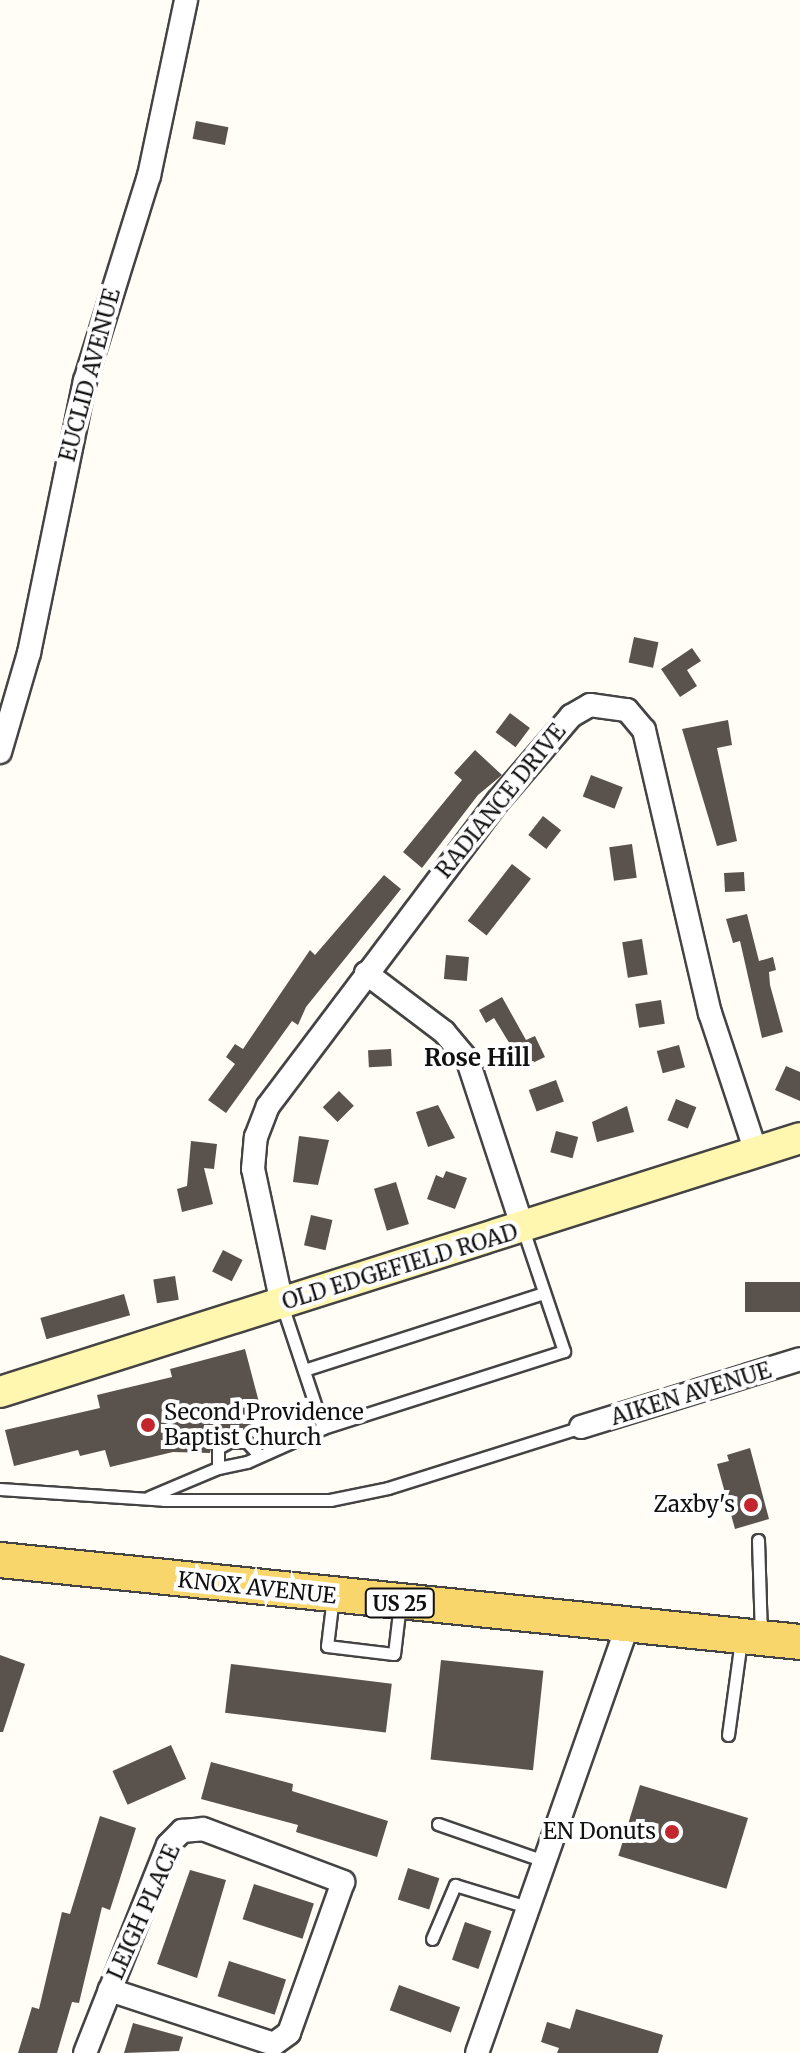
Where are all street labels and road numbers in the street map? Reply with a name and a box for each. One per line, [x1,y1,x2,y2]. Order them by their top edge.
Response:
street label: EUCLID AVENUE [54,286,126,464]
street label: RADIANCE DRIVE [431,719,571,883]
street label: OLD EDGEFIELD ROAD [279,1219,521,1315]
street label: AIKEN AVENUE [608,1357,774,1431]
street label: KNOX AVENUE [176,1567,338,1609]
road number: US 25 [364,1587,436,1619]
street label: LEIGH PLACE [102,1840,186,1984]

